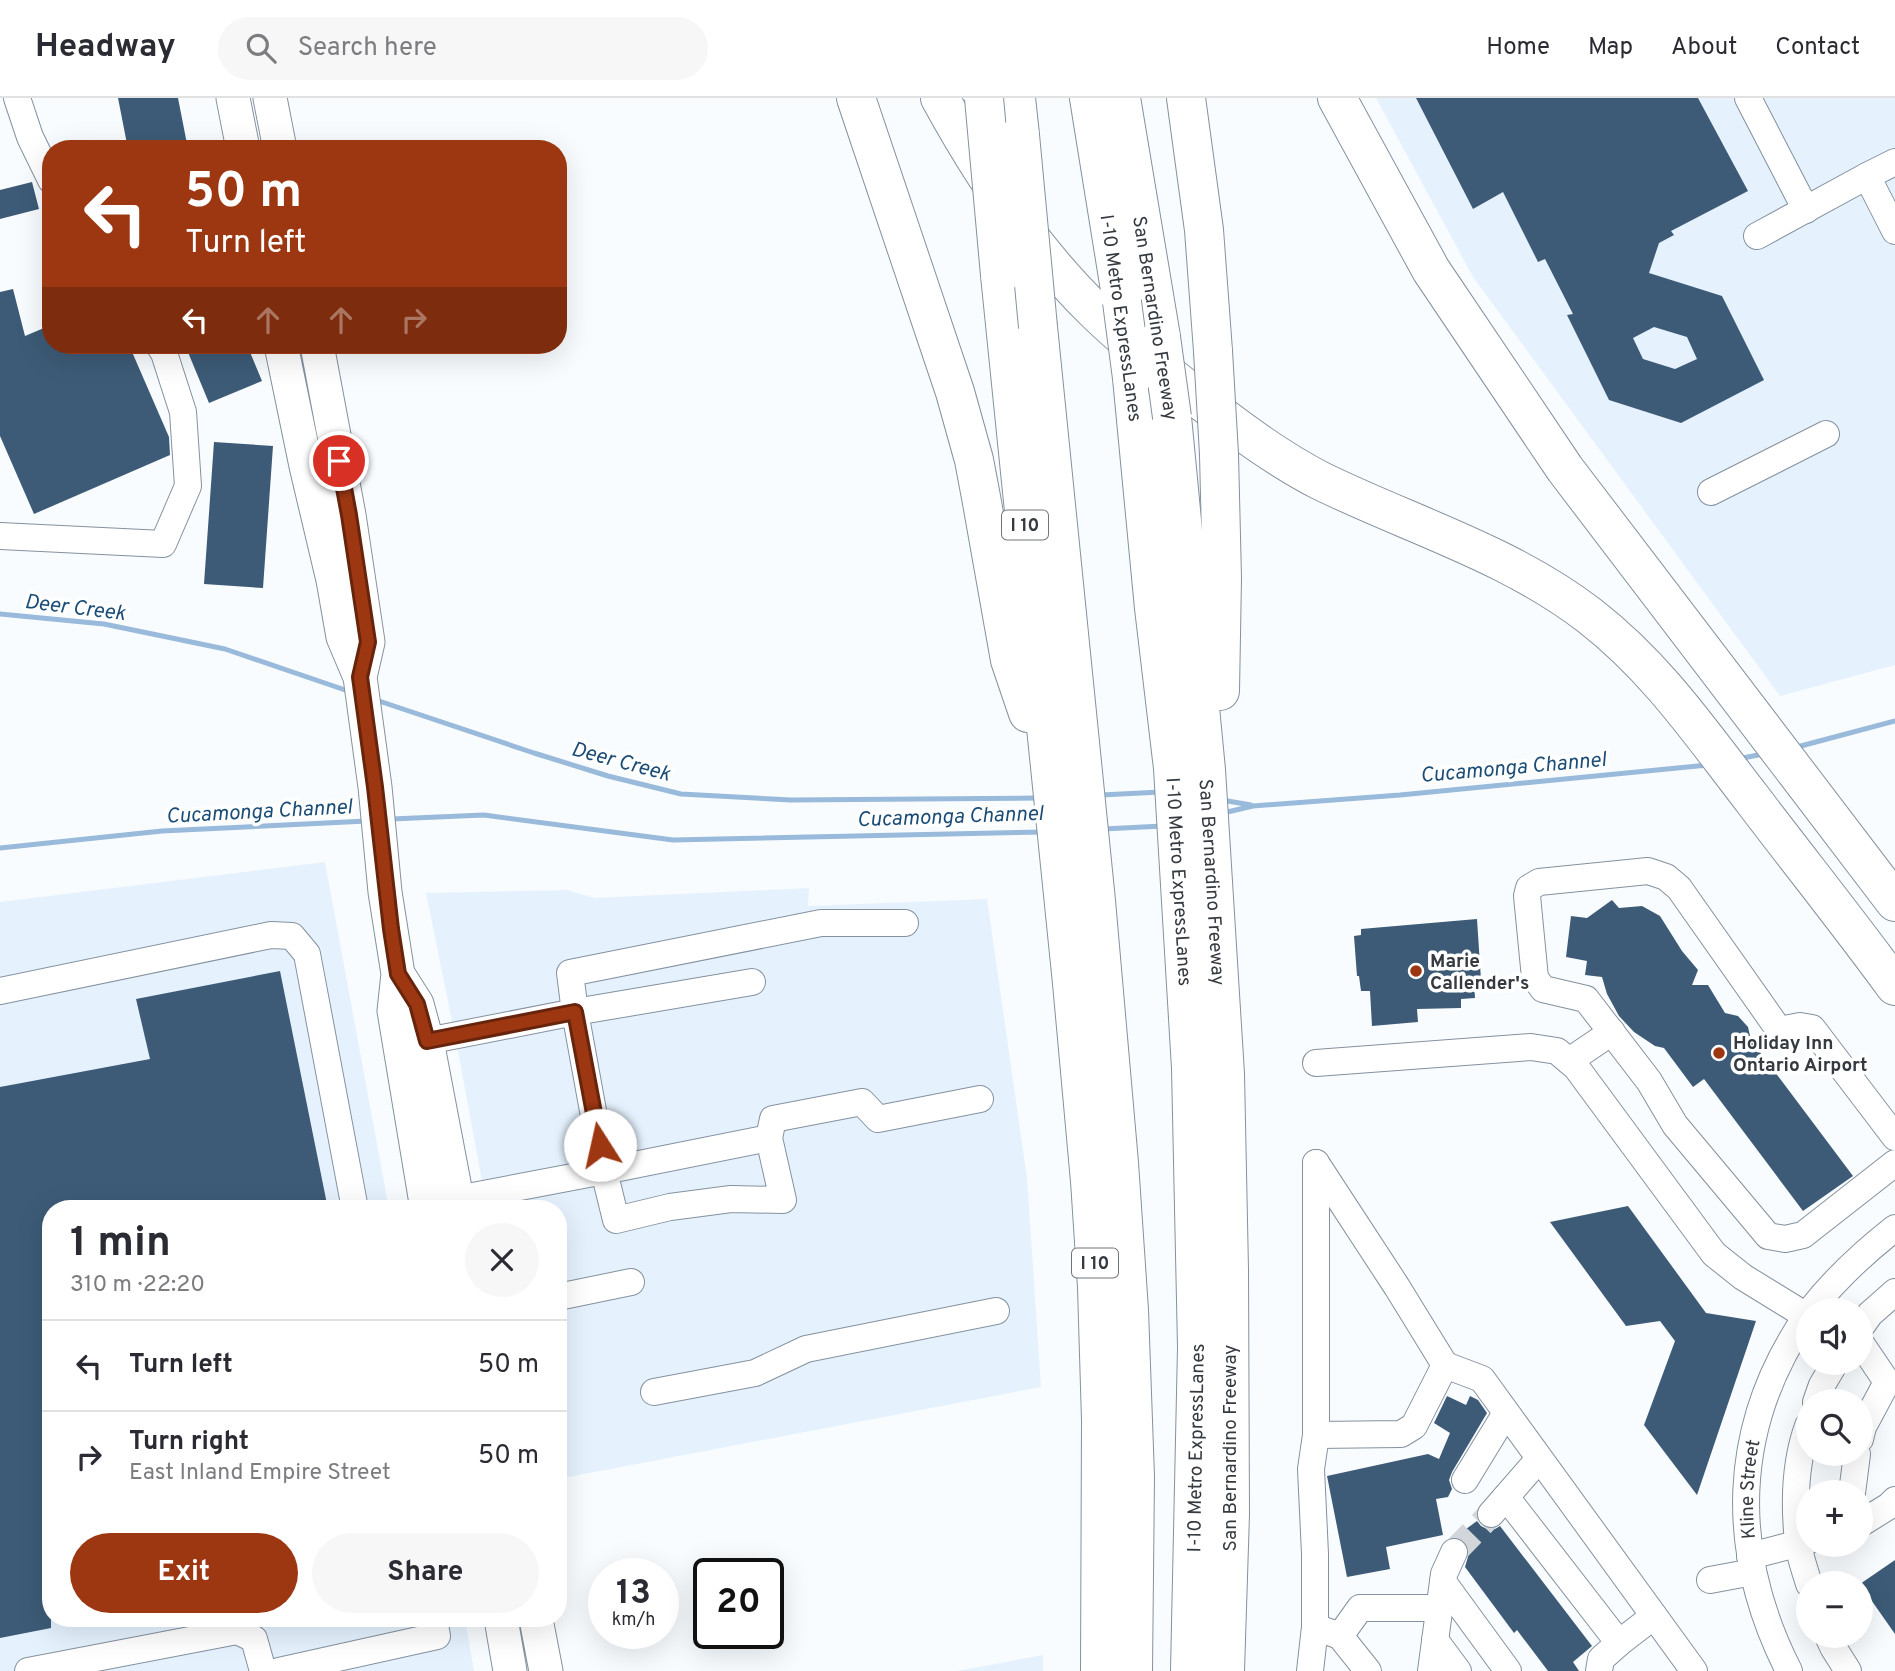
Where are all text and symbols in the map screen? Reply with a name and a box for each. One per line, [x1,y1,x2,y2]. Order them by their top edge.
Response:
search box [218,17,708,80]
text: Headway [35,27,176,69]
icon: search [242,29,280,67]
text: Search here [298,32,437,65]
text: Home [1486,33,1550,63]
text: Map [1588,33,1633,63]
text: About [1671,33,1737,63]
text: Contact [1775,33,1860,63]
text: 50 m [185,163,302,225]
icon: left [70,168,161,259]
street label: I-10 Metro ExpressLanes [1094,213,1146,423]
street label: San Bernardino Freeway [1126,214,1182,422]
text: Turn left [185,224,306,264]
icon: left [176,301,214,339]
icon: ahead [249,301,287,339]
icon: ahead [322,301,360,339]
icon: right [395,301,433,339]
pin [309,431,369,491]
icon: arrive [320,442,358,480]
road number: I 10 [1002,510,1048,540]
water label: Deer Creek [23,589,127,628]
water label: Deer Creek [568,736,673,789]
water label: Cucamonga Channel [1419,747,1609,790]
street label: I-10 Metro ExpressLanes [1160,777,1196,987]
street label: San Bernardino Freeway [1193,778,1229,986]
water label: Cucamonga Channel [165,794,355,831]
water label: Cucamonga Channel [856,801,1045,834]
place label: Marie Callender's [1430,950,1529,996]
marker: Marie Callender's [1408,963,1424,979]
place label: Holiday Inn Ontario Airport [1733,1032,1868,1078]
marker: Holiday Inn Ontario Airport [1711,1045,1727,1061]
position arrow [563,1108,637,1182]
text: 1 min [70,1218,171,1271]
button: close [465,1223,539,1297]
road number: I 10 [1072,1248,1118,1278]
text: 310 m · 22:20 [70,1271,205,1300]
map controls [1796,1298,1873,1648]
button: sound [1796,1298,1873,1375]
street label: I-10 Metro ExpressLanes [1183,1343,1211,1553]
street label: San Bernardino Freeway [1219,1345,1243,1551]
icon: left [70,1347,108,1385]
text: Turn left [129,1349,233,1382]
text: 50 m [478,1349,539,1382]
button: search [1796,1389,1873,1466]
text: Turn right [129,1426,249,1459]
street label: Kline Street [1736,1437,1766,1540]
icon: right [70,1438,108,1476]
text: 50 m [478,1440,539,1473]
text: East Inland Empire Street [129,1459,391,1488]
button: + [1796,1480,1873,1557]
button: Exit [70,1533,298,1613]
button: Share [312,1533,539,1613]
speed limit sign: 20 [693,1558,784,1649]
button: − [1796,1571,1873,1648]
text: 13 [616,1572,651,1616]
text: km/h [612,1609,655,1632]

